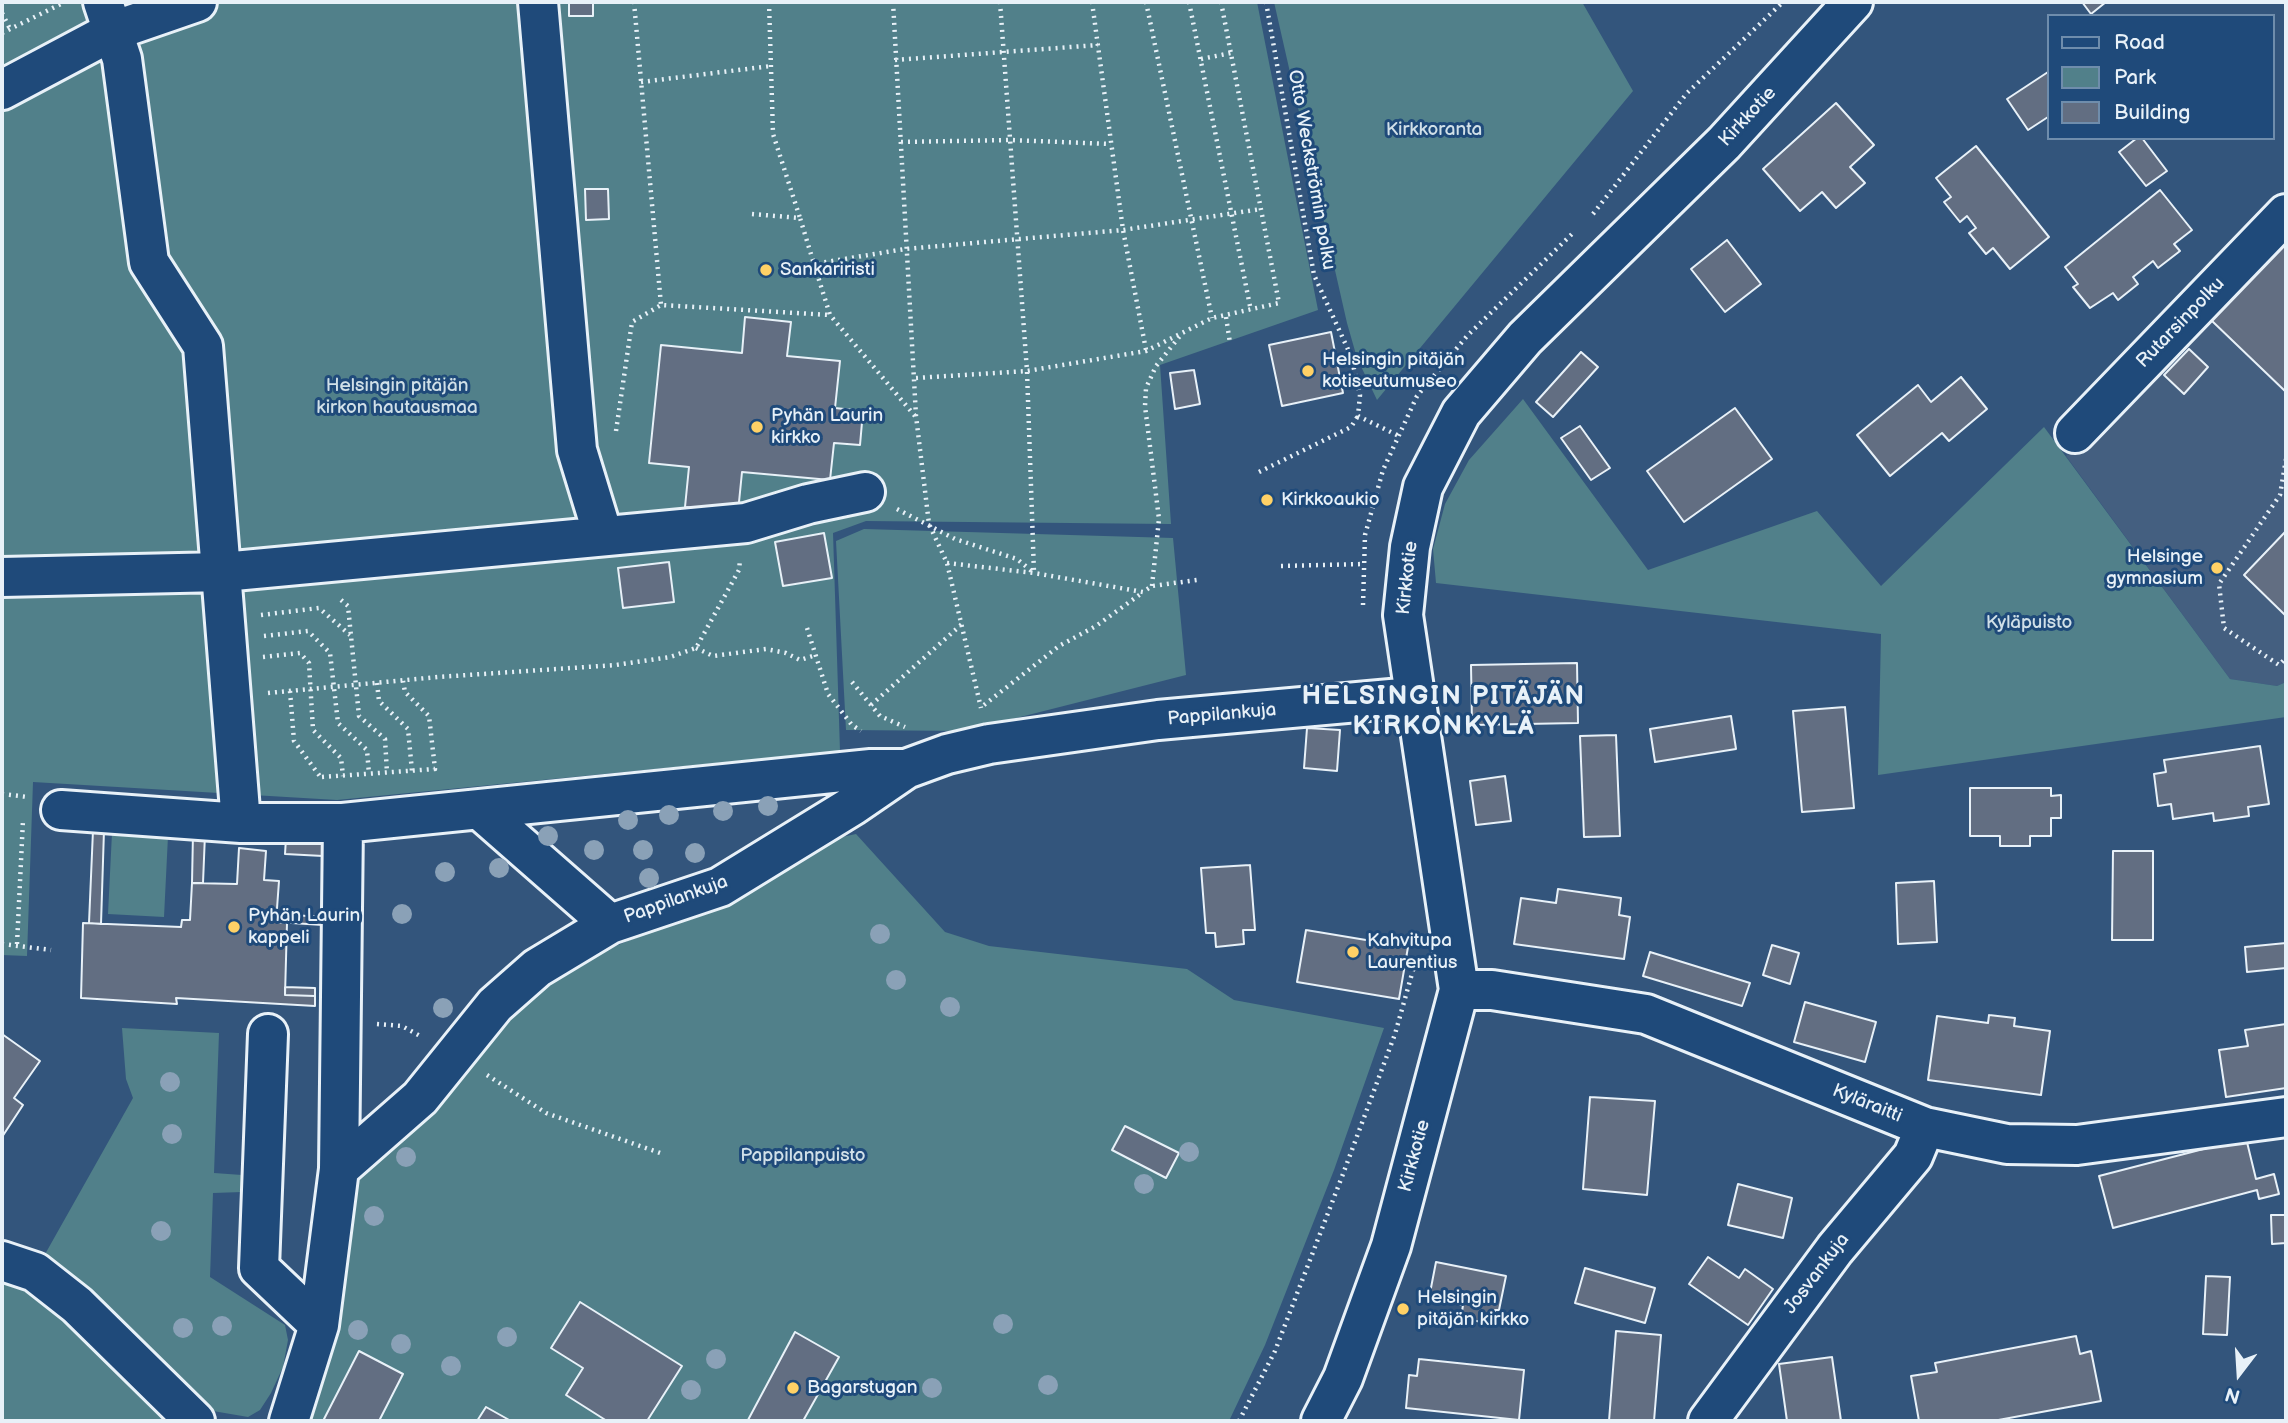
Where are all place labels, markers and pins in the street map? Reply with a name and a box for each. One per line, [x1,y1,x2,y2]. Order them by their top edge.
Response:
place label: Sankariristi [780,259,875,281]
marker: Sankariristi [758,262,774,278]
place label: Helsingin pitäjän kotiseutumuseo [1322,349,1465,393]
marker: Helsingin pitäjän kotiseutumuseo [1300,363,1316,379]
place label: Pyhän Laurin kirkko [771,405,883,449]
marker: Pyhän Laurin kirkko [749,419,765,435]
place label: Kirkkoaukio [1281,489,1380,511]
marker: Kirkkoaukio [1259,492,1275,508]
place label: Helsinge gymnasium [2106,546,2203,590]
marker: Helsinge gymnasium [2209,560,2225,576]
place label: Pyhän Laurin kappeli [248,905,360,949]
marker: Pyhän Laurin kappeli [226,919,242,935]
place label: Kahvitupa Laurentius [1367,930,1457,974]
marker: Kahvitupa Laurentius [1345,944,1361,960]
place label: Helsingin pitäjän kirkko [1417,1287,1529,1331]
marker: Helsingin pitäjän kirkko [1395,1301,1411,1317]
place label: Bagarstugan [807,1377,918,1399]
marker: Bagarstugan [785,1380,801,1396]

